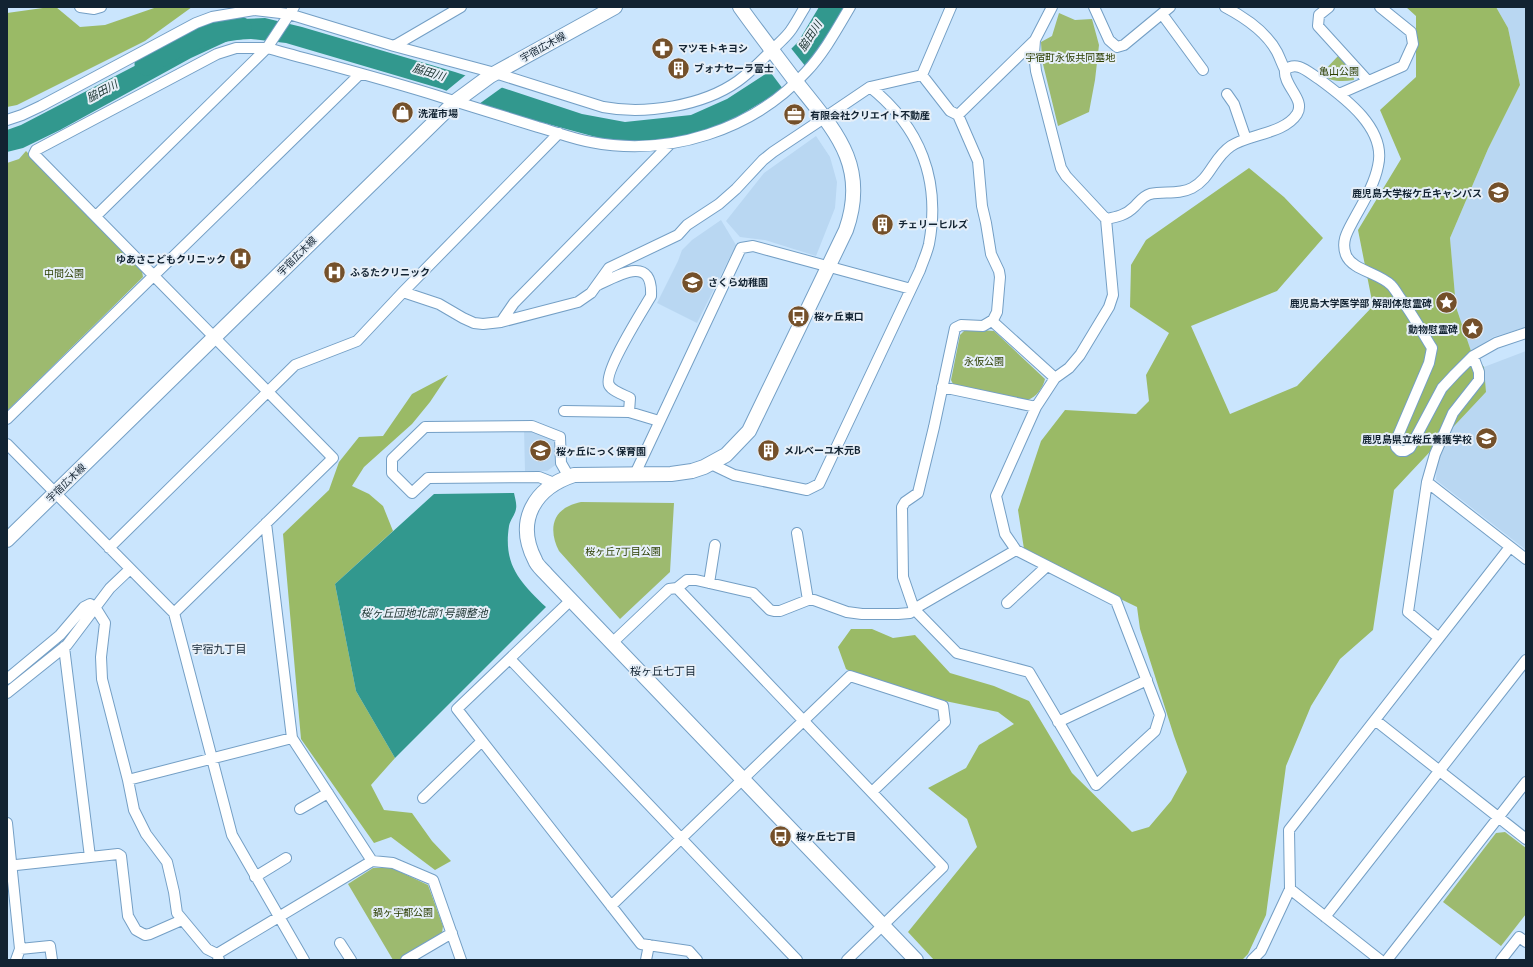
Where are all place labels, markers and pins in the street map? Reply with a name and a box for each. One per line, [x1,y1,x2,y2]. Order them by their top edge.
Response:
pharmacy icon: マツモトキヨシ [649,35,675,61]
place label: マツモトキヨシ [678,43,748,54]
building icon: ブォナセーラ富士 [665,55,691,81]
place label: ブォナセーラ富士 [694,63,774,74]
shop icon: 洗濯市場 [390,100,416,126]
office icon: 有限会社クリエイト不動産 [782,102,808,128]
place label: 洗濯市場 [418,108,458,119]
place label: 有限会社クリエイト不動産 [810,110,930,121]
school or university icon: 鹿児島大学桜ケ丘キャンパス [1485,180,1511,206]
place label: 鹿児島大学桜ケ丘キャンパス [1352,188,1482,199]
building icon: チェリーヒルズ [869,211,895,237]
place label: チェリーヒルズ [898,219,968,230]
hospital icon: ゆあさこどもクリニック [228,246,254,272]
place label: ゆあさこどもクリニック [116,254,226,265]
hospital icon: ふるたクリニック [321,259,347,285]
place label: ふるたクリニック [350,267,430,278]
school or university icon: さくら幼稚園 [680,269,706,295]
place label: さくら幼稚園 [708,277,768,288]
place icon: 鹿児島大学医学部 解剖体慰霊碑 [1434,290,1460,316]
place label: 鹿児島大学医学部 解剖体慰霊碑 [1290,298,1432,309]
bus stop icon: 桜ヶ丘東口 [786,303,812,329]
place label: 桜ヶ丘東口 [814,311,864,322]
place icon: 動物慰霊碑 [1460,316,1486,342]
place label: 動物慰霊碑 [1408,324,1458,335]
school or university icon: 鹿児島県立桜丘養護学校 [1474,426,1500,452]
place label: 鹿児島県立桜丘養護学校 [1362,434,1472,445]
building icon: メルベーユ木元B [756,437,782,463]
school or university icon: 桜ヶ丘にっく保育園 [528,438,554,464]
place label: メルベーユ木元B [784,445,861,456]
place label: 桜ヶ丘にっく保育園 [556,446,646,457]
bus stop icon: 桜ヶ丘七丁目 [768,823,794,849]
place label: 桜ヶ丘七丁目 [796,831,856,842]

